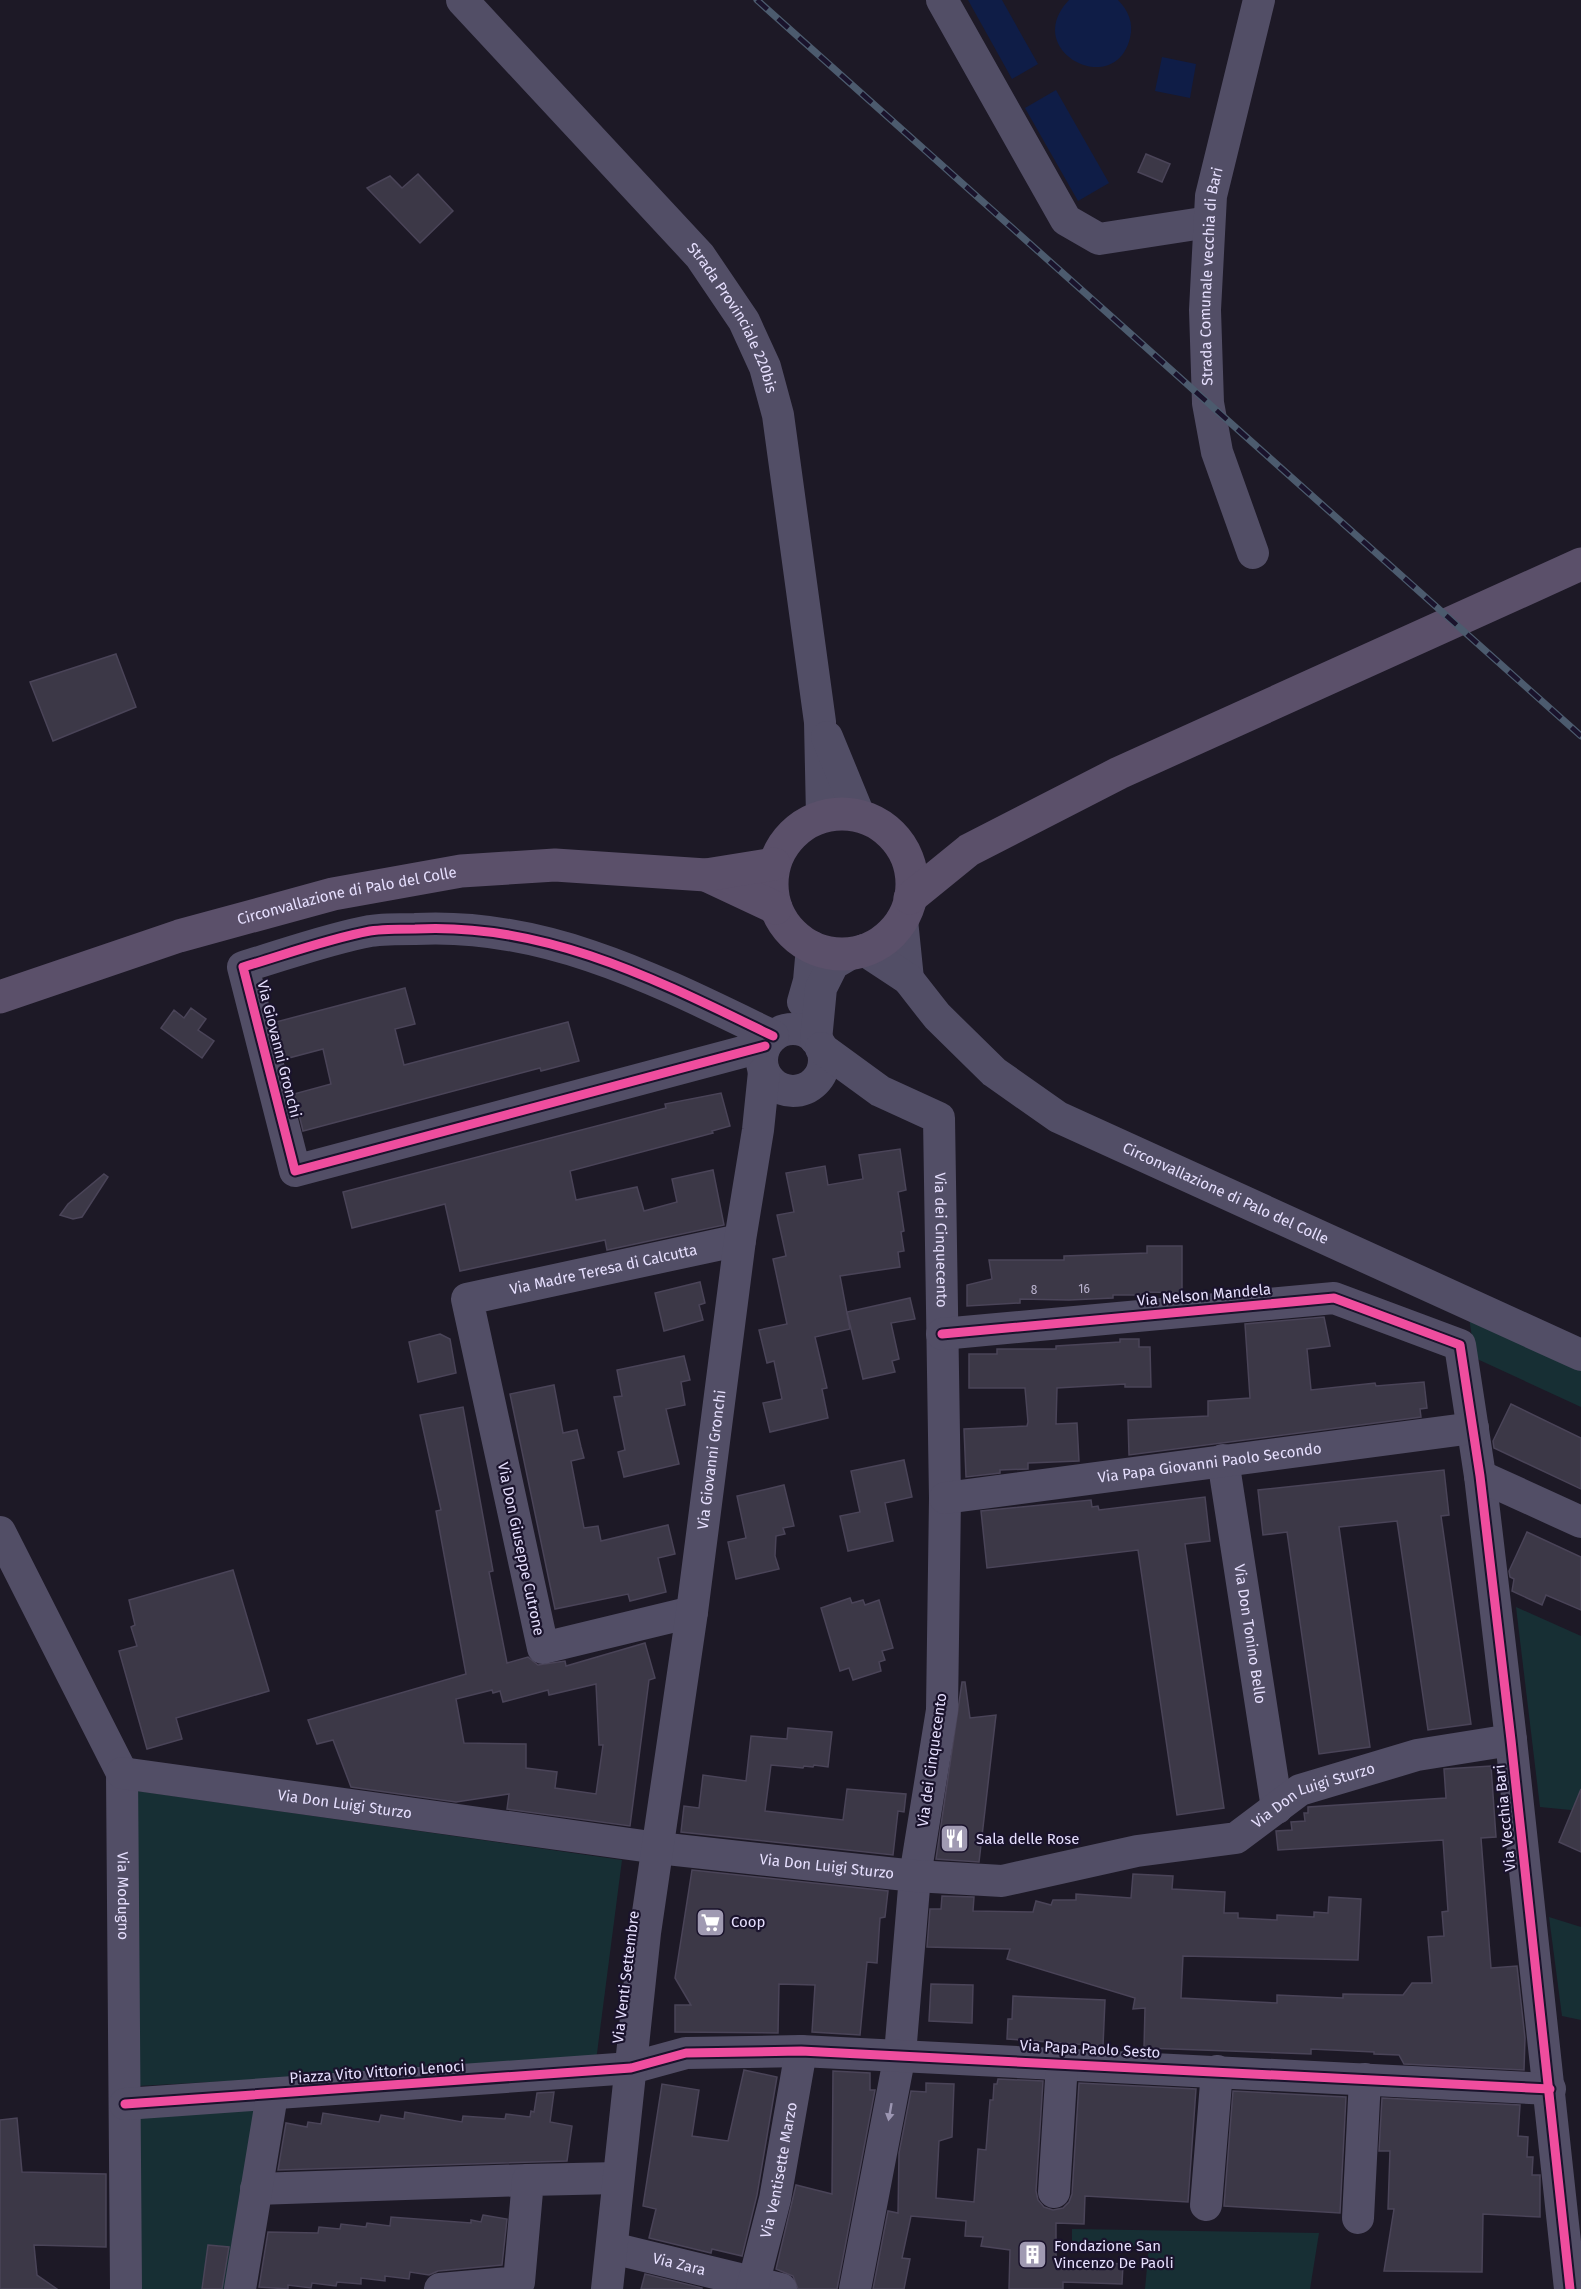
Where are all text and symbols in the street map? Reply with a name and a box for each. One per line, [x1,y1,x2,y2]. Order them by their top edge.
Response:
street label: Strada Comunale vecchia di Bari [1196,165,1227,386]
street label: Strada Provinciale 220bis [683,239,781,395]
street label: Circonvallazione di Palo del Colle [235,863,458,929]
street label: Via Giovanni Gronchi [253,979,305,1119]
street label: Circonvallazione di Palo del Colle [1120,1139,1331,1248]
street label: Via dei Cinquecento [931,1172,951,1308]
street label: Via Madre Teresa di Calcutta [508,1241,699,1299]
street label: Via Nelson Mandela [1136,1280,1272,1310]
house number: 16 [1078,1282,1090,1296]
house number: 8 [1031,1283,1038,1297]
street label: Via Giovanni Gronchi [694,1389,730,1531]
street label: Via Papa Giovanni Paolo Secondo [1097,1439,1323,1487]
street label: Via Don Giuseppe Cutrone [494,1461,548,1637]
street label: Via Don Tonino Bello [1230,1563,1270,1705]
street label: Via dei Cinquecento [914,1692,950,1828]
street label: Via Don Luigi Sturzo [1248,1759,1377,1832]
street label: Via Vecchia Bari [1490,1764,1520,1872]
street label: Via Don Luigi Sturzo [277,1786,413,1822]
restaurant icon: Sala delle Rose [939,1823,971,1855]
place label: Sala delle Rose [976,1830,1079,1848]
street label: Via Don Luigi Sturzo [758,1850,895,1883]
street label: Via Modugno [114,1852,132,1940]
supermarket icon: Coop [694,1906,726,1938]
street label: Via Venti Settembre [609,1910,643,2044]
place label: Coop [731,1913,766,1931]
street label: Via Papa Paolo Sesto [1019,2036,1161,2062]
street label: Piazza Vito Vittorio Lenoci [289,2057,465,2087]
street label: Via Ventisette Marzo [756,2101,801,2240]
one-way arrow [885,2102,894,2121]
place label: Fondazione San Vincenzo De Paoli [1054,2237,1174,2272]
building icon: Fondazione San Vincenzo De Paoli [1017,2239,1049,2271]
street label: Via Zara [651,2249,707,2279]

